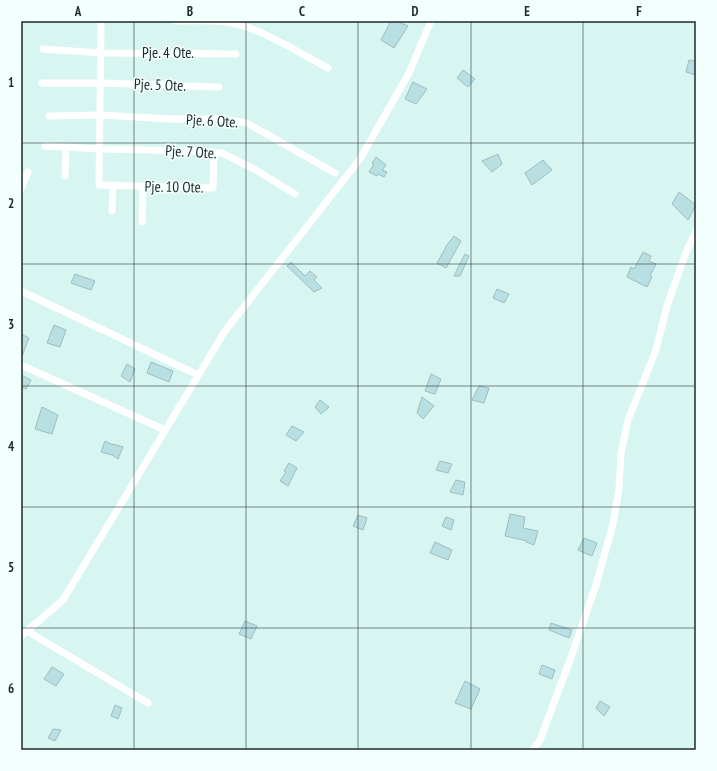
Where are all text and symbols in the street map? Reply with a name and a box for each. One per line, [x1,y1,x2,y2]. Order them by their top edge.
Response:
text: A [74,3,82,20]
text: B [187,3,193,20]
text: C [299,3,305,20]
text: D [412,3,419,20]
text: E [524,3,530,20]
text: F [636,3,642,20]
street label: Pje. 4 Ote. [142,43,194,62]
text: 1 [8,74,14,91]
street label: Pje. 5 Ote. [134,74,187,95]
street label: Pje. 6 Ote. [186,110,239,131]
street label: Pje. 7 Ote. [165,141,218,162]
street label: Pje. 10 Ote. [144,176,204,197]
text: 2 [8,195,14,212]
text: 3 [8,316,14,333]
text: 4 [8,438,15,455]
text: 5 [8,559,14,576]
text: 6 [8,680,14,697]

